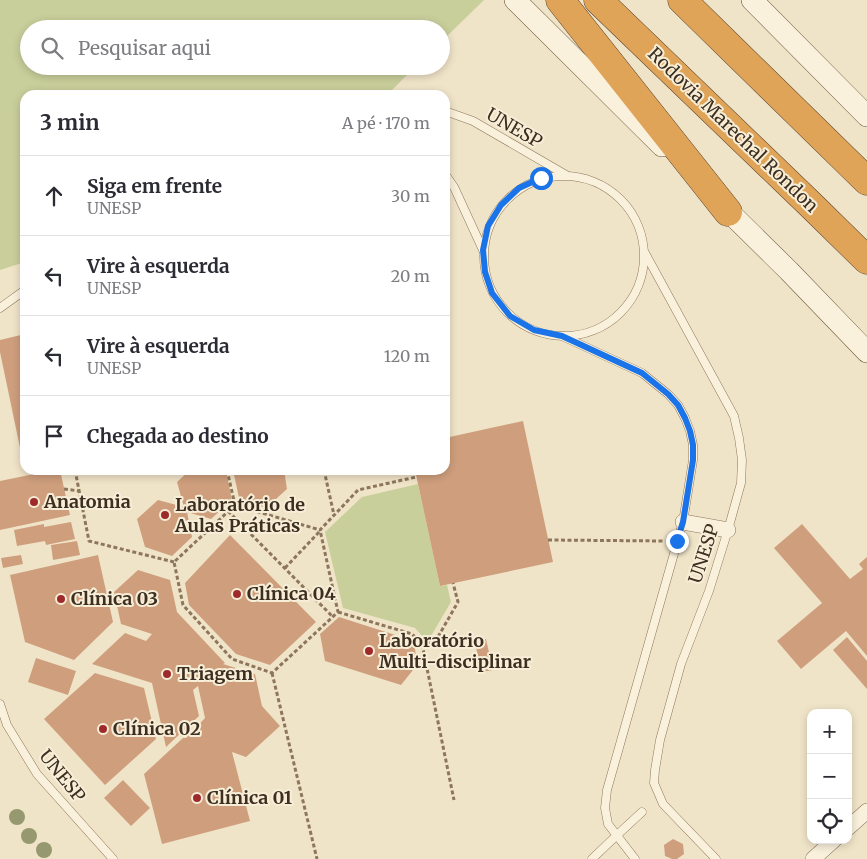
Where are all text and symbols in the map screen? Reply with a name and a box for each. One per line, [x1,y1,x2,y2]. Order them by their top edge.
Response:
search box [20,20,450,75]
icon: search [38,34,66,62]
text: Pesquisar aqui [78,36,211,60]
street label: Rodovia Marechal Rondon [643,42,823,217]
street label: UNESP [482,102,547,153]
text: 3 min [40,109,99,136]
text: A pé · 170 m [342,113,430,133]
route start [530,167,553,190]
text: Siga em frente [87,174,222,198]
icon: ahead [40,182,68,210]
text: 30 m [391,186,430,206]
text: UNESP [87,198,141,218]
text: Vire à esquerda [87,254,230,278]
icon: left [40,262,68,290]
text: 20 m [391,266,430,286]
text: UNESP [87,278,141,298]
text: Vire à esquerda [87,334,230,358]
icon: left [40,342,68,370]
text: 120 m [384,346,430,366]
text: UNESP [87,358,141,378]
icon: arrive [40,422,68,450]
text: Chegada ao destino [87,424,269,448]
place label: Anatomia [43,490,131,513]
place label: Laboratório de Aulas Práticas [174,493,305,537]
marker: Anatomia [28,496,40,508]
marker: Laboratório de Aulas Práticas [159,509,171,521]
street label: UNESP [683,521,724,586]
route end [666,530,689,553]
place label: Clínica 04 [247,582,336,605]
place label: Clínica 03 [71,587,158,610]
marker: Clínica 04 [231,588,243,600]
marker: Clínica 03 [55,593,67,605]
place label: Laboratório Multi-disciplinar [379,629,531,673]
marker: Laboratório Multi-disciplinar [363,645,375,657]
place label: Triagem [177,662,253,685]
marker: Triagem [161,668,173,680]
map controls [807,709,852,844]
button: + [807,709,852,754]
place label: Clínica 02 [113,717,201,740]
marker: Clínica 02 [97,723,109,735]
street label: UNESP [34,745,91,807]
button: − [807,754,852,799]
place label: Clínica 01 [207,786,292,809]
marker: Clínica 01 [191,792,203,804]
button: locate [807,799,852,844]

